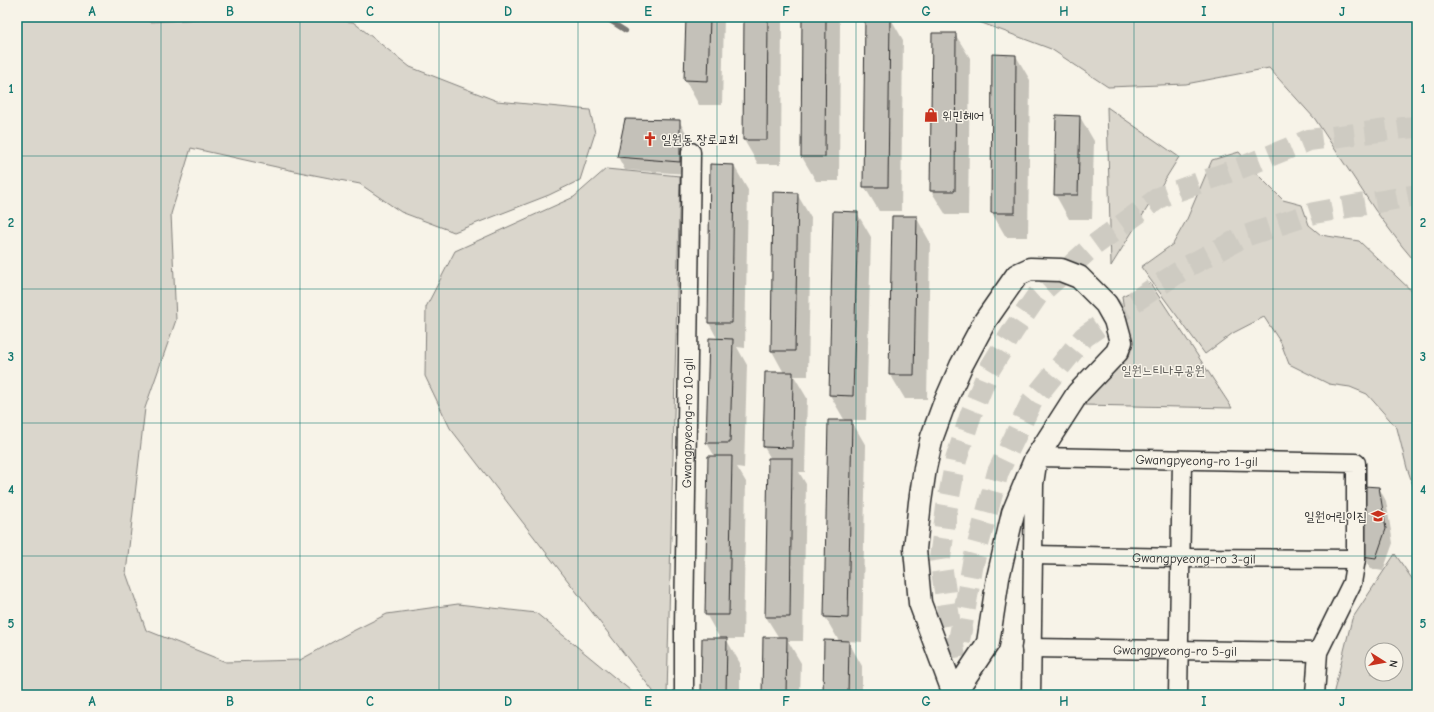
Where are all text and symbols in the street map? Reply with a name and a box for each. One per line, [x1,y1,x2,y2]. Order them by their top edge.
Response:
text: A [88,4,96,19]
text: B [226,4,234,19]
text: C [366,4,374,19]
text: D [504,4,512,19]
text: E [644,4,652,19]
text: F [782,4,790,19]
text: G [921,4,931,19]
text: H [1059,4,1069,19]
text: I [1201,4,1207,19]
text: J [1339,4,1345,19]
text: 1 [8,81,14,96]
text: 1 [1420,81,1426,96]
shop icon: 위민헤어 [923,107,939,123]
place label: 위민헤어 [942,108,984,123]
church icon: 일원동 장로교회 [642,131,658,147]
place label: 일원동 장로교회 [661,132,739,147]
text: 2 [8,215,14,230]
text: 2 [1420,215,1426,230]
text: 3 [8,349,14,364]
text: 3 [1420,349,1426,364]
street label: Gwangpyeong-ro 10-gil [679,358,695,488]
park label: 일원느티나무공원 [1121,363,1205,378]
street label: Gwangpyeong-ro 1-gil [1135,451,1258,469]
text: 4 [8,482,14,497]
text: 4 [1420,482,1426,497]
school or university icon: 일원어린이집 [1370,508,1386,524]
place label: 일원어린이집 [1304,509,1367,524]
street label: Gwangpyeong-ro 3-gil [1132,550,1256,566]
text: 5 [8,616,15,631]
text: 5 [1420,616,1427,631]
street label: Gwangpyeong-ro 5-gil [1113,642,1237,658]
north arrow [1364,642,1404,682]
text: N [1386,659,1400,669]
text: A [88,694,96,709]
text: B [226,694,234,709]
text: C [366,694,374,709]
text: D [504,694,512,709]
text: E [644,694,652,709]
text: F [782,694,790,709]
text: G [921,694,931,709]
text: H [1059,694,1069,709]
text: I [1201,694,1207,709]
text: J [1339,694,1345,709]

